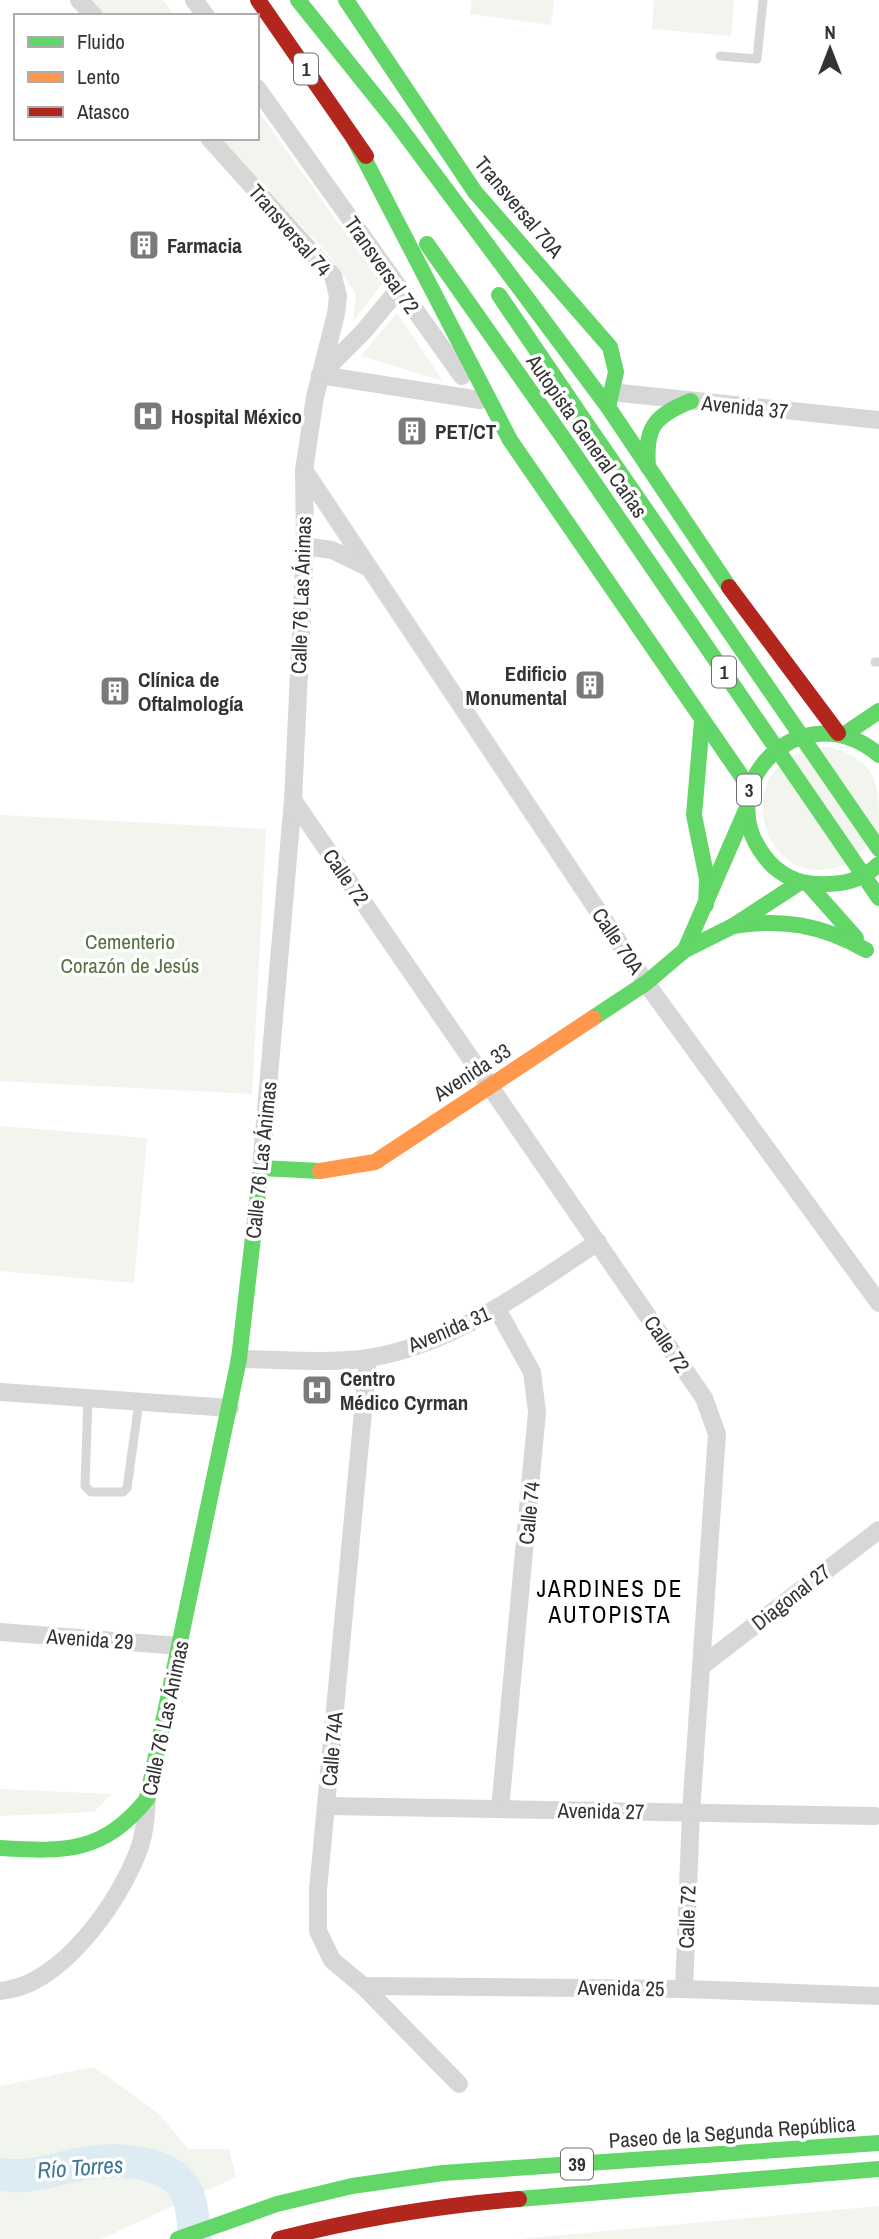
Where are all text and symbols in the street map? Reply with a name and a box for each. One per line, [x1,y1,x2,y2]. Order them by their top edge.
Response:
legend [14,14,259,140]
north arrow [795,14,865,84]
text: N [824,19,836,45]
text: Fluido [77,27,125,56]
road number: 1 [294,54,318,85]
text: Lento [77,62,120,91]
text: Atasco [76,97,130,126]
street label: Transversal 70A [468,150,571,264]
street label: Transversal 74 [242,178,338,283]
street label: Transversal 72 [338,210,426,320]
building icon: Farmacia [127,228,161,262]
place label: Farmacia [167,231,242,260]
street label: Autopista General Cañas [519,348,654,524]
street label: Avenida 37 [699,388,790,426]
hospital icon: Hospital México [131,399,165,433]
place label: Hospital México [171,402,302,431]
building icon: PET/CT [395,414,429,448]
place label: PET/CT [435,417,497,446]
street label: Calle 76 Las Ánimas [284,516,318,674]
road number: 1 [712,656,736,688]
place label: Edificio Monumental [466,659,567,712]
place label: Clínica de Oftalmología [138,665,244,718]
building icon: Edificio Monumental [573,668,607,702]
building icon: Clínica de Oftalmología [98,674,132,708]
road number: 3 [737,775,761,806]
street label: Calle 72 [316,843,376,911]
street label: Calle 70A [585,902,651,980]
park label: Cementerio Corazón de Jesús [61,927,199,980]
street label: Avenida 33 [427,1036,516,1108]
street label: Calle 76 Las Ánimas [238,1080,284,1240]
street label: Avenida 31 [402,1299,495,1360]
street label: Calle 72 [637,1310,697,1378]
place label: Centro Médico Cyrman [340,1364,468,1417]
hospital icon: Centro Médico Cyrman [300,1373,334,1407]
street label: Calle 74 [511,1480,547,1546]
street label: Diagonal 27 [745,1557,837,1637]
district label: JARDINES DE AUTOPISTA [537,1573,683,1630]
street label: Avenida 29 [45,1621,134,1656]
street label: Calle 76 Las Ánimas [134,1638,196,1798]
street label: Calle 74A [314,1710,350,1787]
street label: Avenida 27 [556,1796,645,1826]
street label: Calle 72 [671,1885,703,1949]
street label: Avenida 25 [576,1973,665,2003]
street label: Paseo de la Segunda República [608,2109,857,2155]
road number: 39 [561,2148,593,2180]
water label: Río Torres [36,2149,124,2185]

